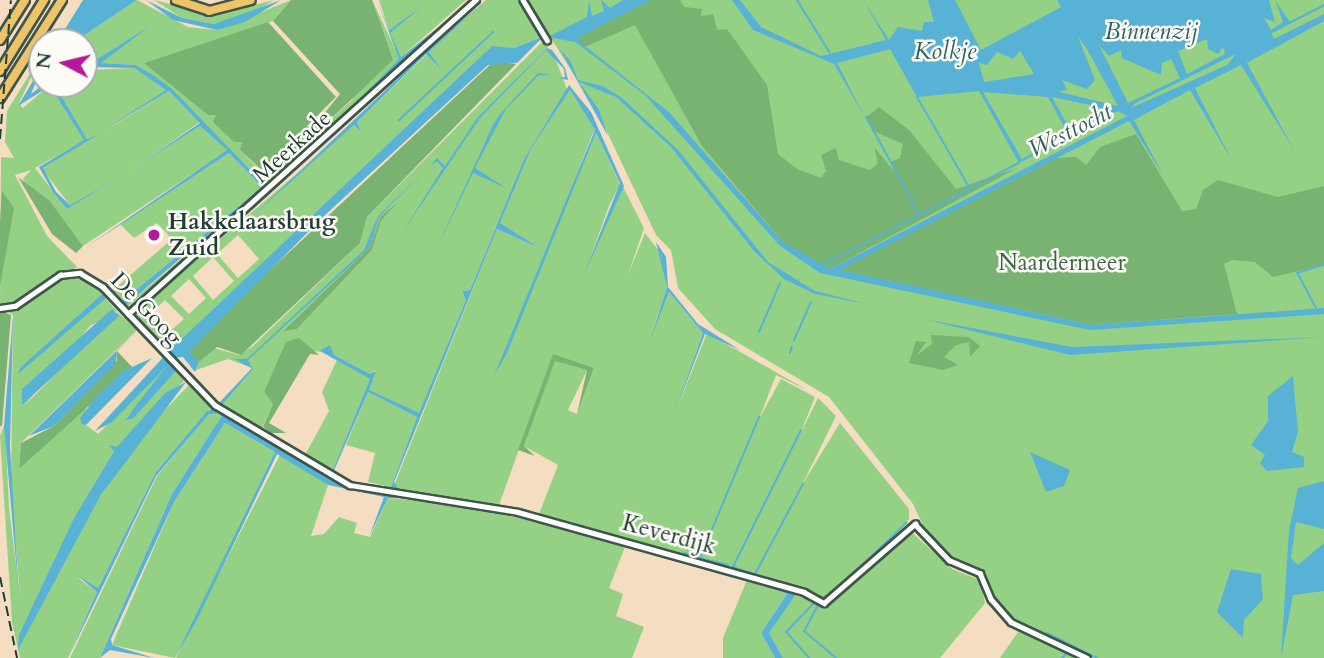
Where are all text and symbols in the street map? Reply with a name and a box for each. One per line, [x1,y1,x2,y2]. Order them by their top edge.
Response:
water label: Binnenzij [1105,18,1197,46]
north arrow [28,28,98,98]
water label: Kolkje [914,38,976,66]
text: N [30,51,58,70]
water label: Westtocht [1023,98,1117,164]
street label: Meerkade [247,105,337,189]
place label: Hakkelaarsbrug Zuid [168,208,336,262]
marker: Hakkelaarsbrug Zuid [146,227,162,243]
park label: Naardermeer [998,249,1126,277]
street label: De Goog [104,267,188,351]
street label: Keverdijk [619,509,719,561]

